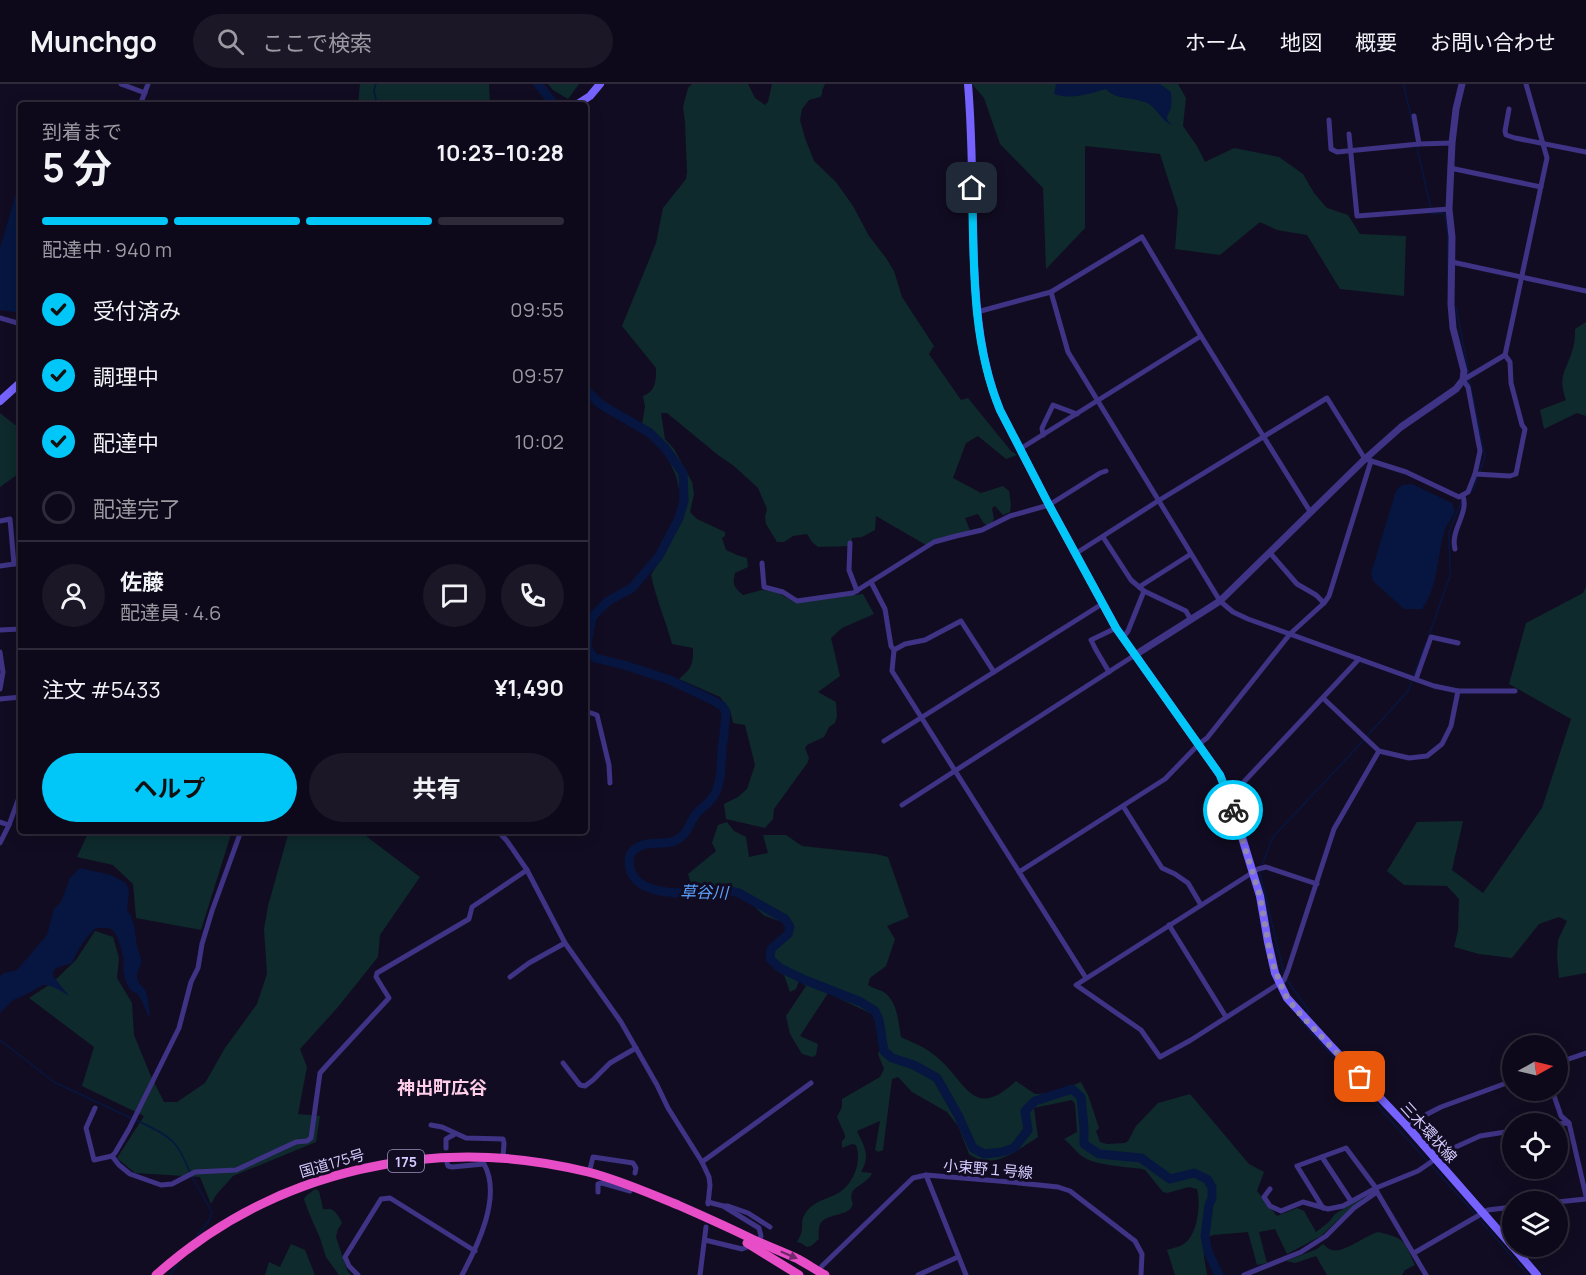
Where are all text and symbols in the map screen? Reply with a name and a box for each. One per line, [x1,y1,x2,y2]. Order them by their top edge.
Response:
search box [193,14,613,68]
text: Munchgo [30,22,157,60]
icon: search [214,25,247,58]
text: ここで検索 [262,28,372,58]
text: ホーム [1185,28,1247,56]
text: 地図 [1280,28,1322,56]
text: 概要 [1355,28,1397,56]
text: お問い合わせ [1430,28,1556,56]
text: 到着まで [42,118,122,145]
text: 10:23–10:28 [436,138,564,168]
text: 5 分 [42,140,112,194]
pin [946,162,997,213]
icon: home [955,171,988,204]
text: 配達中 · 940 m [42,236,172,263]
icon: check [42,293,75,326]
text: 受付済み [93,296,181,326]
text: 09:55 [510,296,564,323]
icon: check [42,359,75,392]
text: 調理中 [93,362,159,392]
text: 09:57 [512,362,564,389]
icon: check [42,425,75,458]
text: 配達中 [93,428,159,458]
text: 10:02 [514,428,564,455]
text: 配達完了 [93,494,181,524]
button: person [42,564,105,627]
button: chat [423,564,486,627]
button: phone [501,564,564,627]
text: 佐藤 [120,567,164,597]
text: 配達員 · 4.6 [120,599,221,626]
text: ¥1,490 [494,673,564,703]
text: 注文 #5433 [42,675,161,705]
button: ヘルプ [42,753,297,822]
button: 共有 [309,753,564,822]
courier [1203,780,1263,840]
icon: bike [1217,794,1250,827]
water label: 草谷川 [680,881,730,903]
north arrow [1502,1035,1568,1101]
map controls [1502,1035,1568,1257]
pin [1334,1051,1385,1102]
icon: bag [1343,1060,1376,1093]
district label: 神出町広谷 [397,1075,487,1099]
street label: 三木環状線 [1396,1097,1462,1167]
button: locate [1502,1113,1568,1179]
street label: 国道175号 [297,1144,367,1182]
road number: 175 [388,1150,424,1172]
street label: 小束野１号線 [942,1155,1034,1183]
button: layers [1502,1191,1568,1257]
one-way arrow [781,1250,799,1260]

